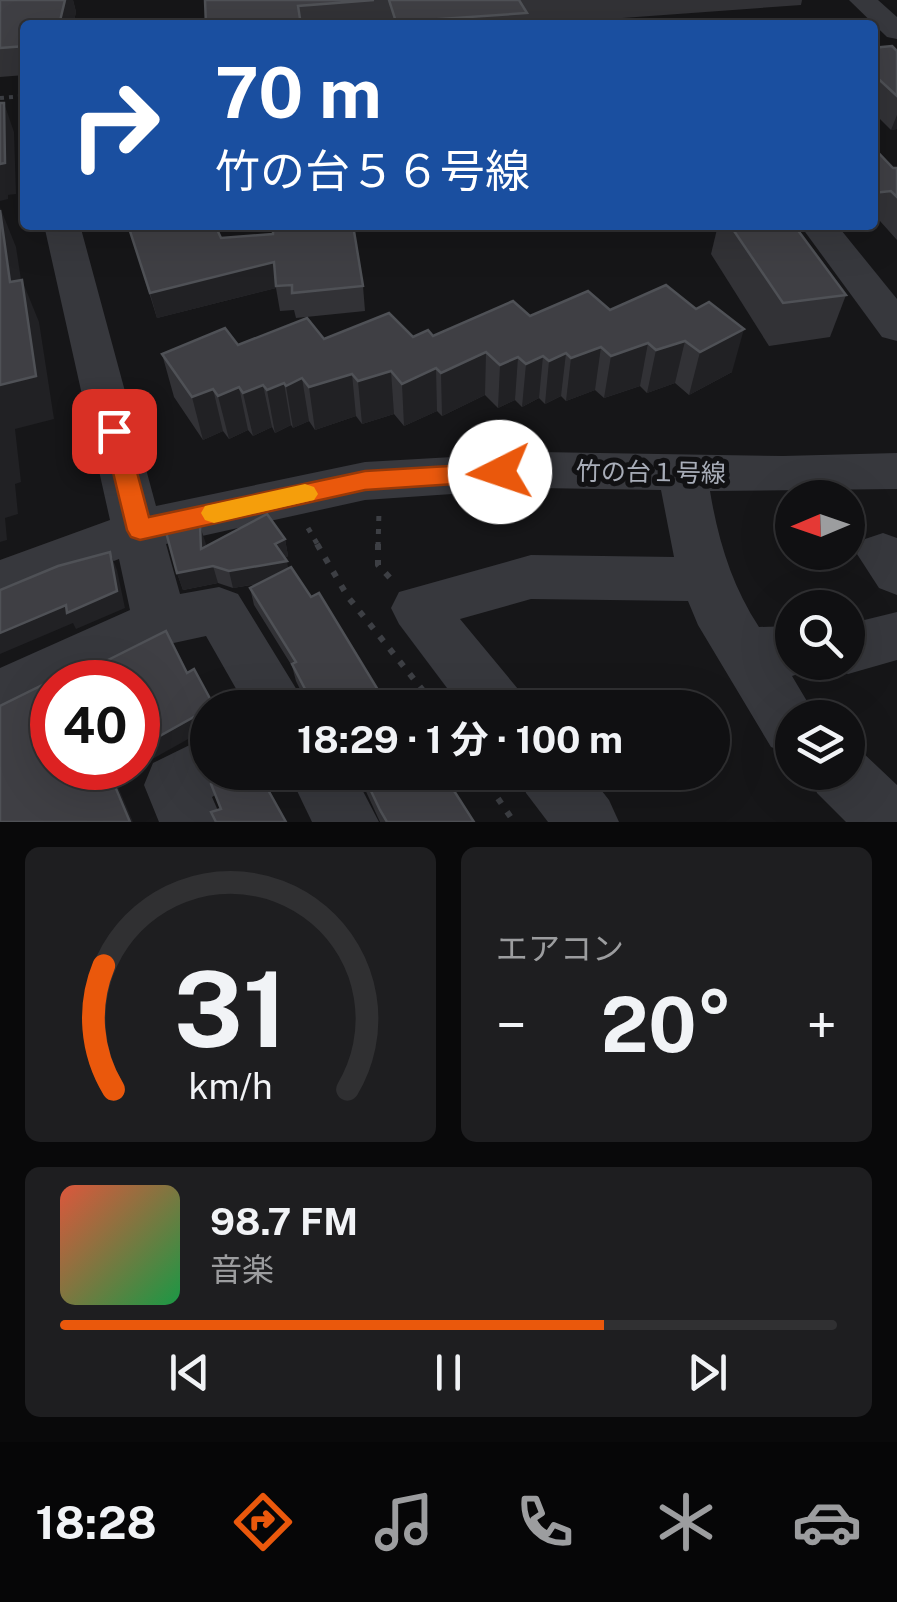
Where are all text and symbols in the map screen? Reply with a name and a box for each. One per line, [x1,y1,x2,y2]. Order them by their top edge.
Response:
text: 70 m [215,51,382,134]
icon: right [50,60,180,190]
text: 竹の台５６号線 [215,144,530,197]
pin [72,389,157,474]
icon: arrive [87,404,142,459]
position arrow [448,420,552,524]
street label: 竹の台１号線 [576,456,726,488]
north arrow [775,480,865,570]
map controls [775,480,865,790]
button: search [775,590,865,680]
speed limit sign: 40 [30,660,160,790]
button: layers [775,700,865,790]
text: 18:29 · 1 分 · 100 m [297,717,623,762]
text: エアコン [496,930,624,967]
text: 31 [174,948,287,1070]
text: 20° [601,981,732,1069]
text: − [496,993,527,1057]
text: + [806,993,837,1057]
text: km/h [188,1065,273,1107]
text: 98.7 FM [210,1199,358,1244]
text: 音楽 [210,1251,274,1288]
icon: previous [162,1345,217,1400]
icon: pause [421,1345,476,1400]
icon: next [680,1345,735,1400]
icon: directions [228,1487,298,1557]
icon: music [369,1487,439,1557]
icon: phone [510,1487,580,1557]
icon: climate [651,1487,721,1557]
icon: car [792,1487,862,1557]
text: 18:28 [35,1496,157,1549]

